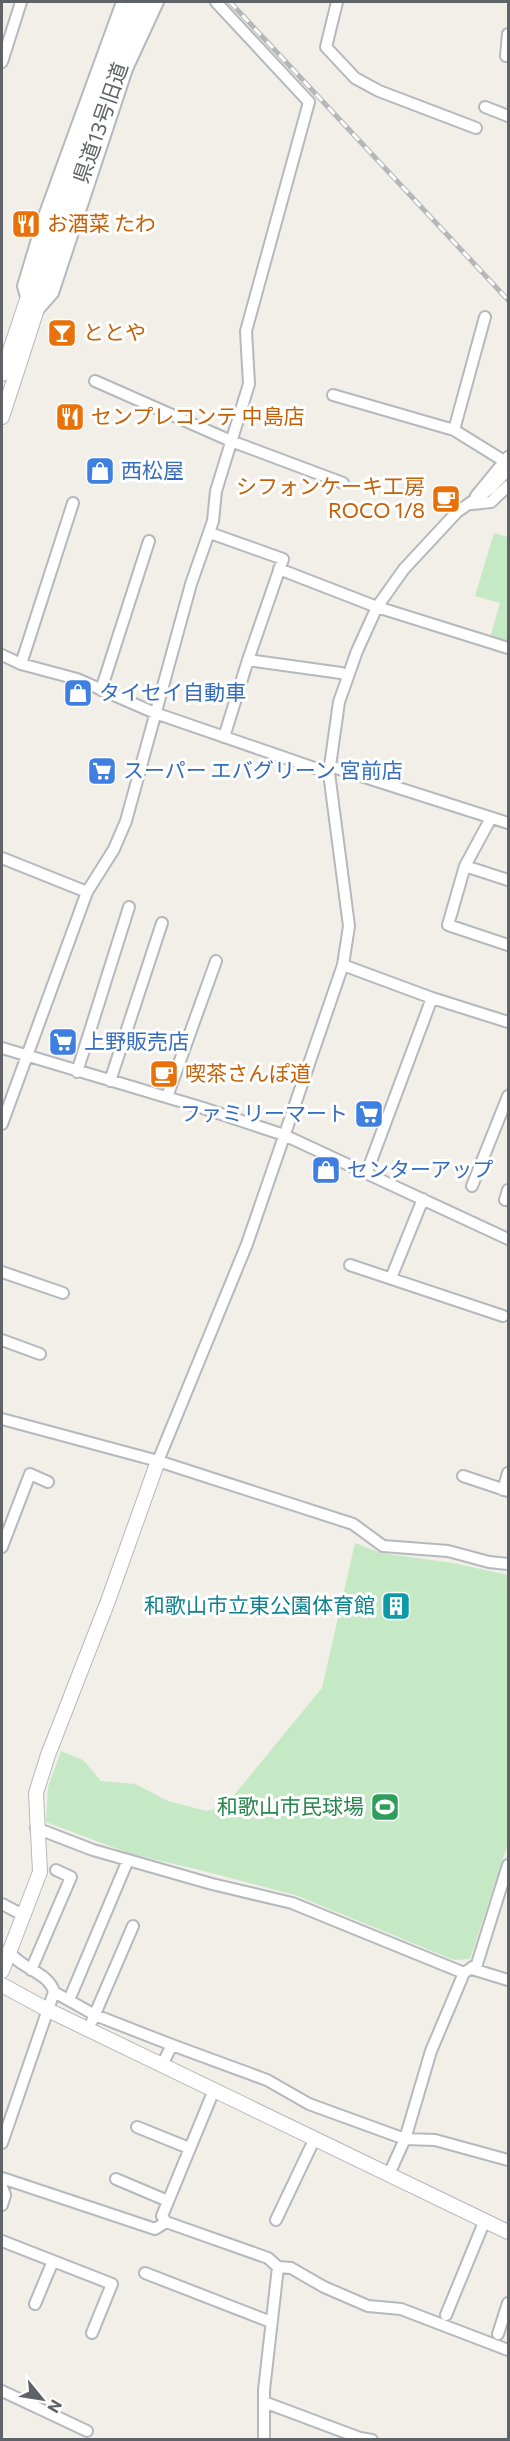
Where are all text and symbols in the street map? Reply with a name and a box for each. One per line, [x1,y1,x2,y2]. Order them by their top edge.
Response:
street label: 県道13号旧道 [67,59,132,186]
restaurant icon: お酒菜 たわ [10,208,42,240]
place label: お酒菜 たわ [47,210,156,235]
bar icon: ととや [46,317,78,349]
place label: ととや [83,319,146,344]
restaurant icon: センプレコンテ 中島店 [54,401,86,433]
place label: センプレコンテ 中島店 [91,403,304,428]
shop icon: 西松屋 [84,455,116,487]
place label: 西松屋 [121,457,184,482]
place label: シフォンケーキ工房 ROCO 1/8 [236,473,425,522]
cafe icon: シフォンケーキ工房 ROCO 1/8 [430,483,462,515]
shop icon: タイセイ自動車 [62,677,94,709]
place label: タイセイ自動車 [99,679,246,704]
supermarket icon: スーパー エバグリーン 宮前店 [86,755,118,787]
place label: スーパー エバグリーン 宮前店 [123,757,403,782]
supermarket icon: 上野販売店 [47,1026,79,1058]
place label: 上野販売店 [84,1028,189,1053]
cafe icon: 喫茶さんぽ道 [148,1058,180,1090]
place label: 喫茶さんぽ道 [185,1060,311,1085]
supermarket icon: ファミリーマート [353,1098,385,1130]
place label: ファミリーマート [180,1100,348,1125]
shop icon: センターアップ [310,1154,342,1186]
place label: センターアップ [347,1156,493,1181]
building icon: 和歌山市立東公園体育館 [380,1590,412,1622]
place label: 和歌山市立東公園体育館 [144,1592,375,1617]
sports icon: 和歌山市民球場 [369,1791,401,1823]
place label: 和歌山市民球場 [217,1793,364,1818]
north arrow [12,2369,72,2429]
text: N [44,2397,67,2417]

